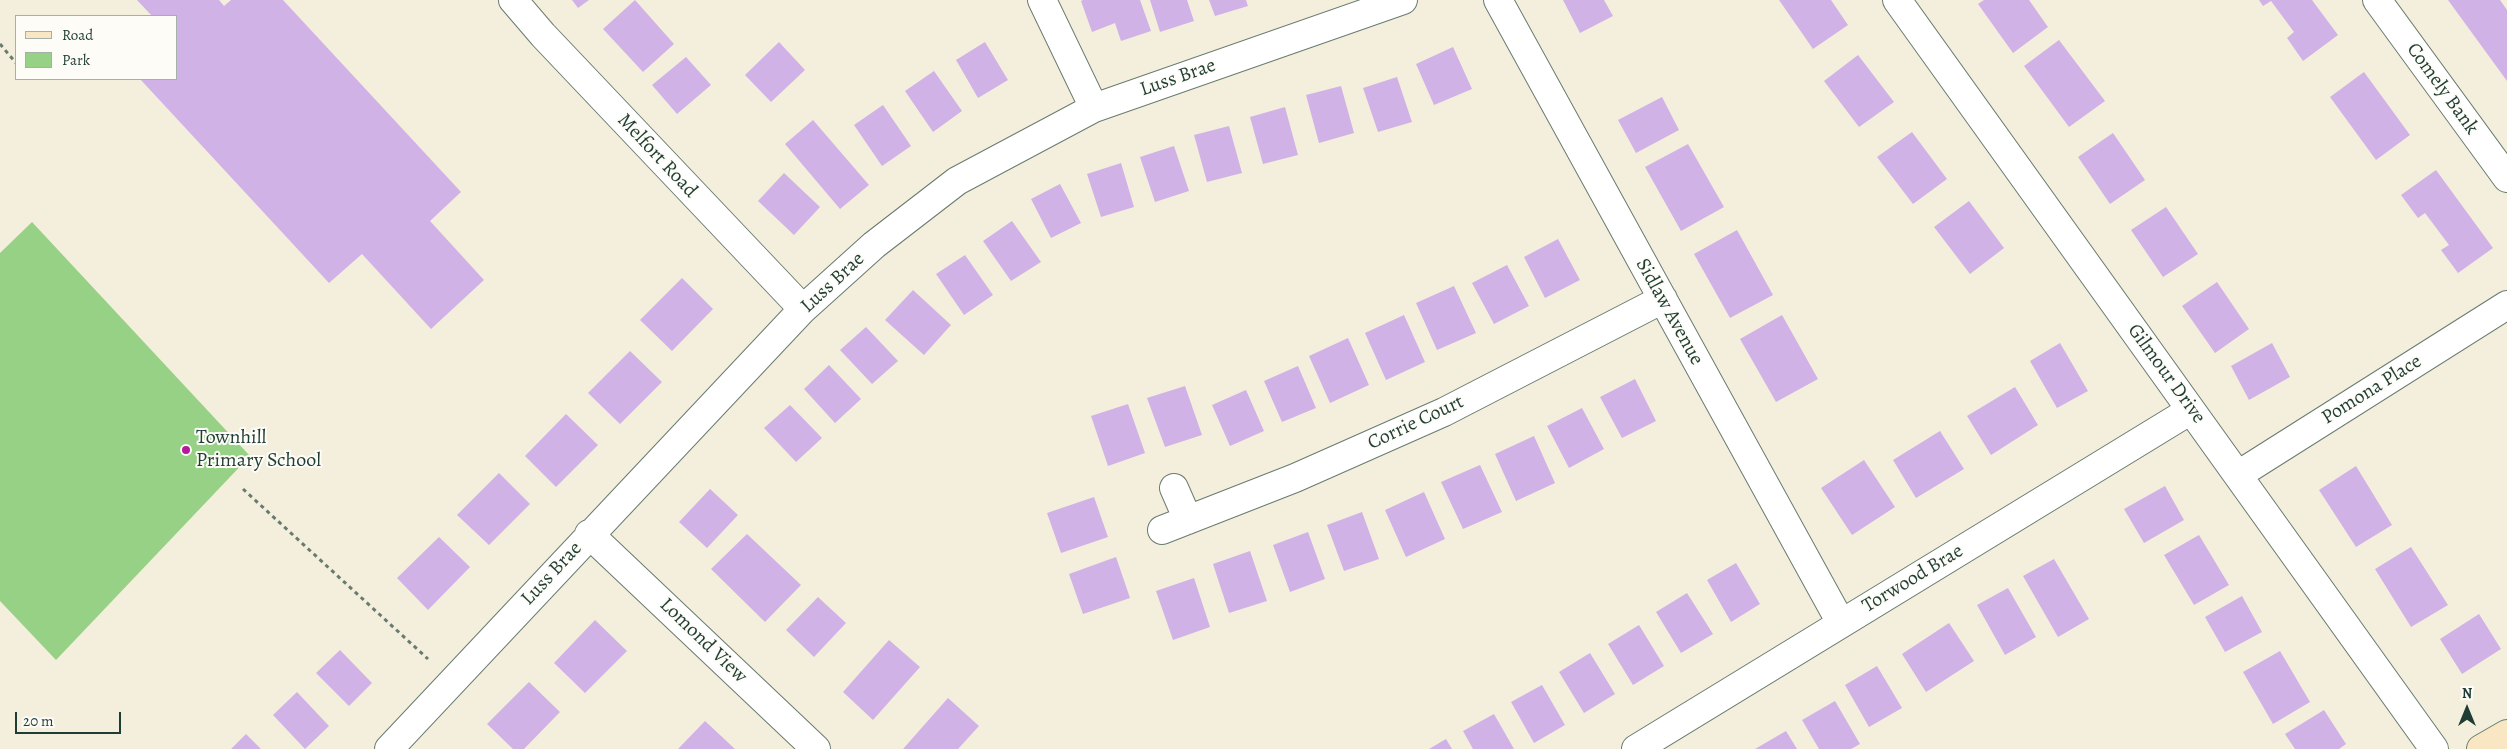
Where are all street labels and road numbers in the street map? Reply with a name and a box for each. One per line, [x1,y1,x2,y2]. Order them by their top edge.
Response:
street label: Comely Bank [2401,38,2483,140]
street label: Luss Brae [1137,54,1219,102]
street label: Melfort Road [612,109,702,203]
street label: Luss Brae [796,247,870,319]
street label: Sidlaw Avenue [1630,254,1708,370]
street label: Gilmour Drive [2122,319,2210,429]
street label: Pomona Place [2318,350,2426,430]
street label: Corrie Court [1364,390,1468,456]
street label: Luss Brae [516,537,588,611]
street label: Torwood Brae [1858,539,1968,619]
street label: Lomond View [654,593,752,689]

